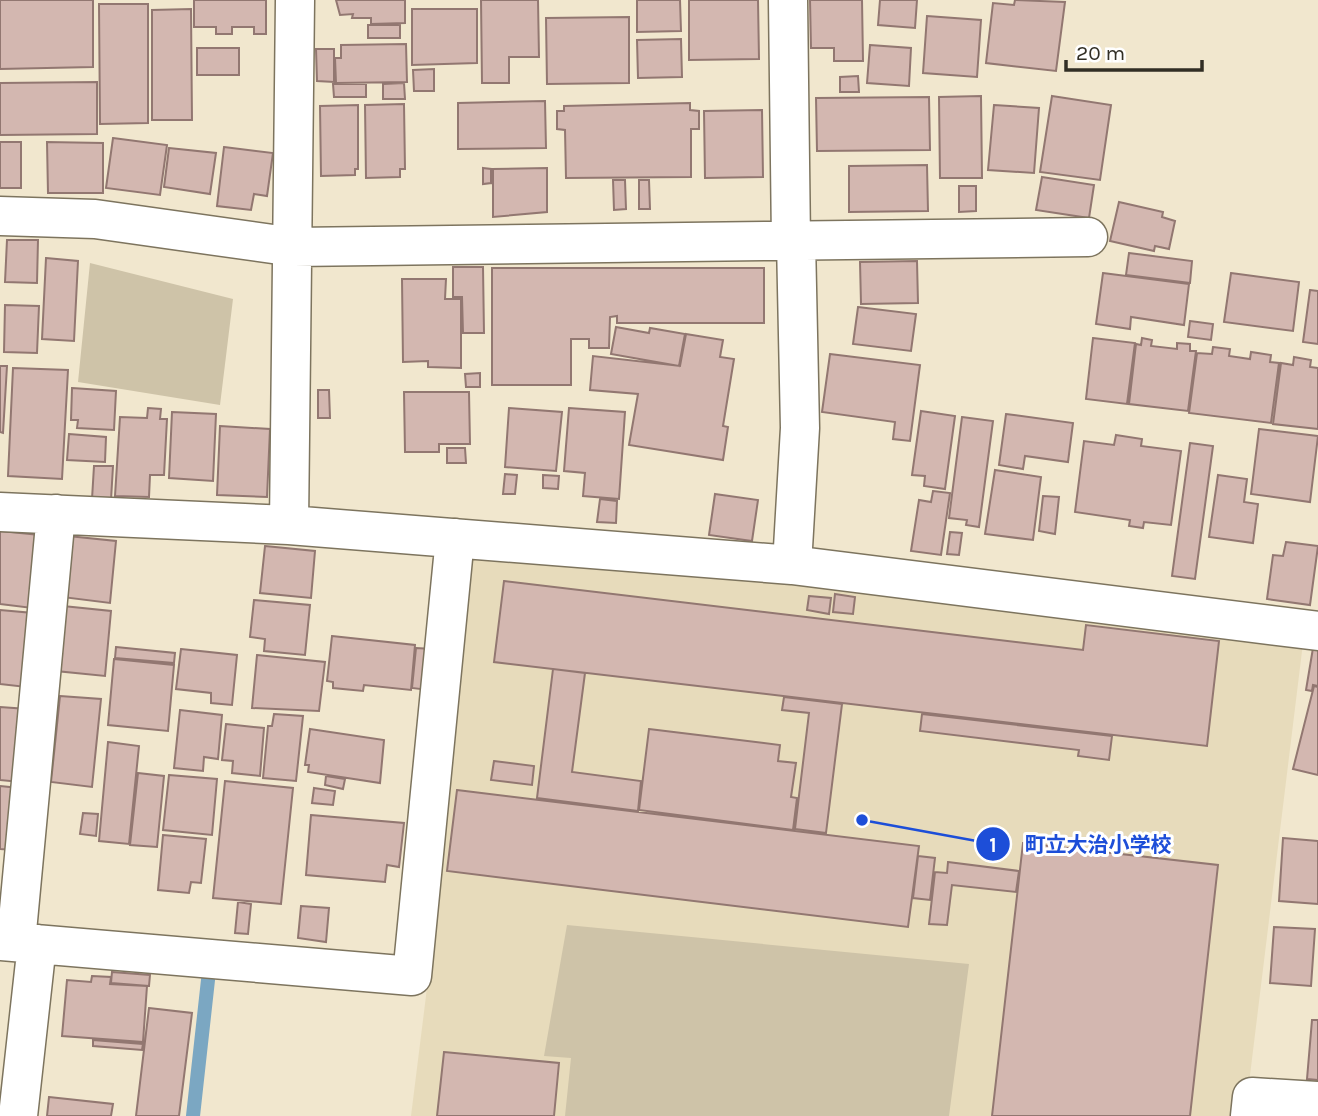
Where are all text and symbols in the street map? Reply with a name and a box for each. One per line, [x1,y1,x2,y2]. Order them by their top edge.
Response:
scale bar [1066,28,1202,72]
text: 20 m [1076,41,1125,65]
callout: 町立大治小学校 [976,823,1186,865]
text: 1 [989,833,997,857]
text: 町立大治小学校 [1025,833,1172,857]

